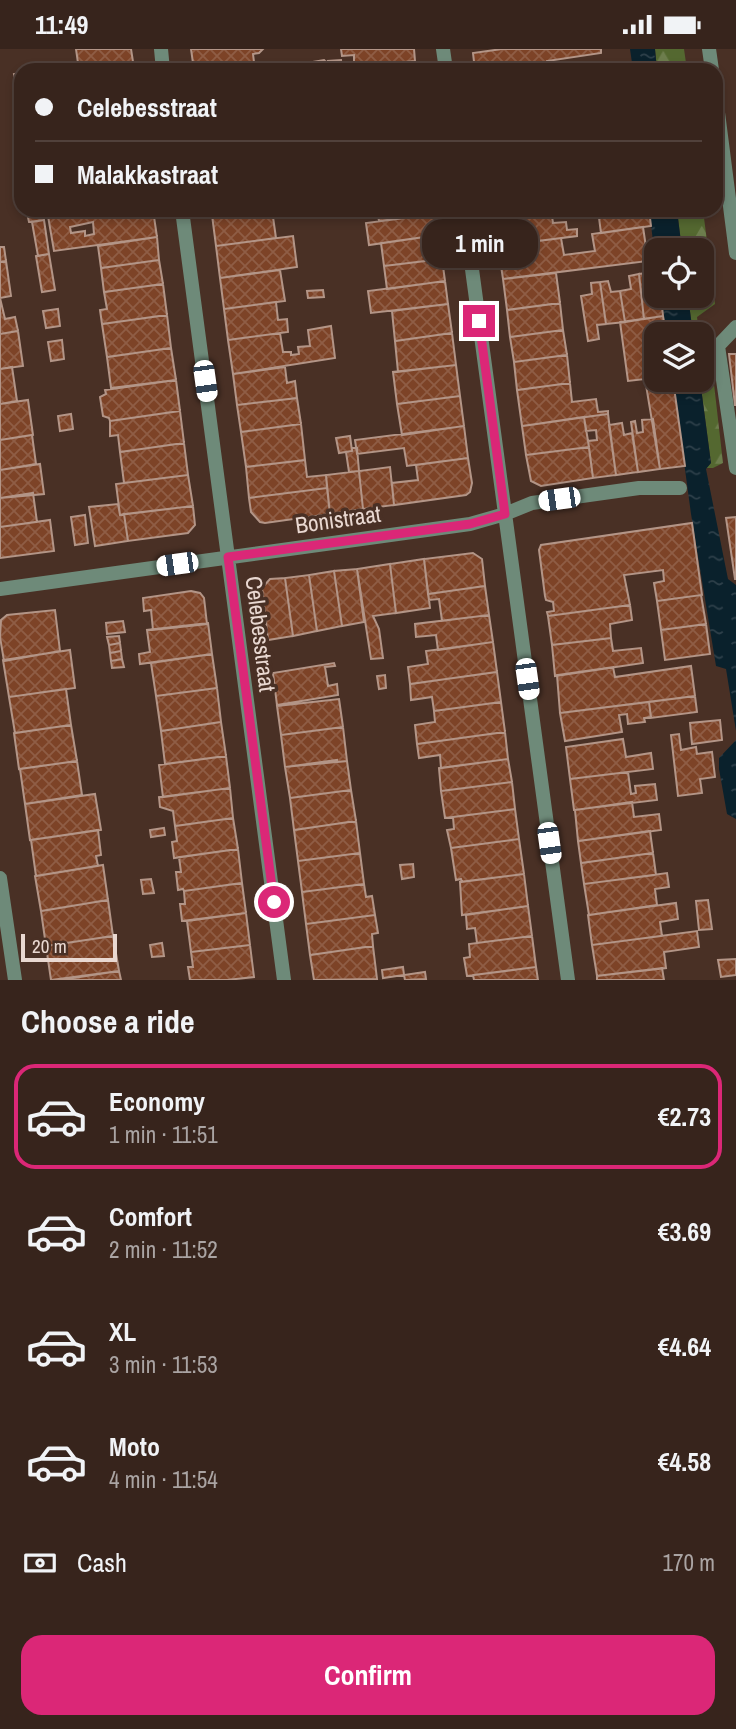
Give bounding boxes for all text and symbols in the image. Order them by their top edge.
text: 11:49 [35,7,88,42]
text: Celebesstraat [77,90,217,125]
text: Malakkastraat [77,157,218,192]
callout: 1 min [421,219,537,268]
text: 1 min [455,228,505,259]
map controls [644,238,714,392]
button: locate [644,238,714,308]
route end [463,305,495,337]
button: layers [644,322,714,392]
car [192,359,219,403]
car [537,486,582,512]
street label: Bonistraat [293,498,383,540]
car [155,551,200,577]
street label: Celebesstraat [239,574,283,694]
car [514,657,541,701]
car [536,821,563,865]
route start [258,886,290,918]
scale bar [21,931,117,963]
text: 20 m [32,933,67,959]
text: Choose a ride [21,1000,195,1043]
text: Economy [109,1084,205,1119]
icon: car [25,1085,88,1148]
text: €2.73 [658,1099,711,1134]
text: 1 min · 11:51 [109,1119,218,1150]
text: Comfort [109,1199,192,1234]
icon: car [25,1200,88,1263]
text: €3.69 [658,1214,711,1249]
text: 2 min · 11:52 [109,1234,218,1265]
text: XL [109,1314,136,1349]
icon: car [25,1315,88,1378]
text: €4.64 [658,1329,711,1364]
text: 3 min · 11:53 [109,1349,218,1380]
text: Moto [109,1429,160,1464]
icon: car [25,1430,88,1493]
text: €4.58 [658,1444,711,1479]
text: 4 min · 11:54 [109,1464,218,1495]
icon: cash [21,1544,59,1582]
text: Cash [77,1545,127,1580]
text: 170 m [663,1547,715,1578]
button: Confirm [21,1635,715,1715]

